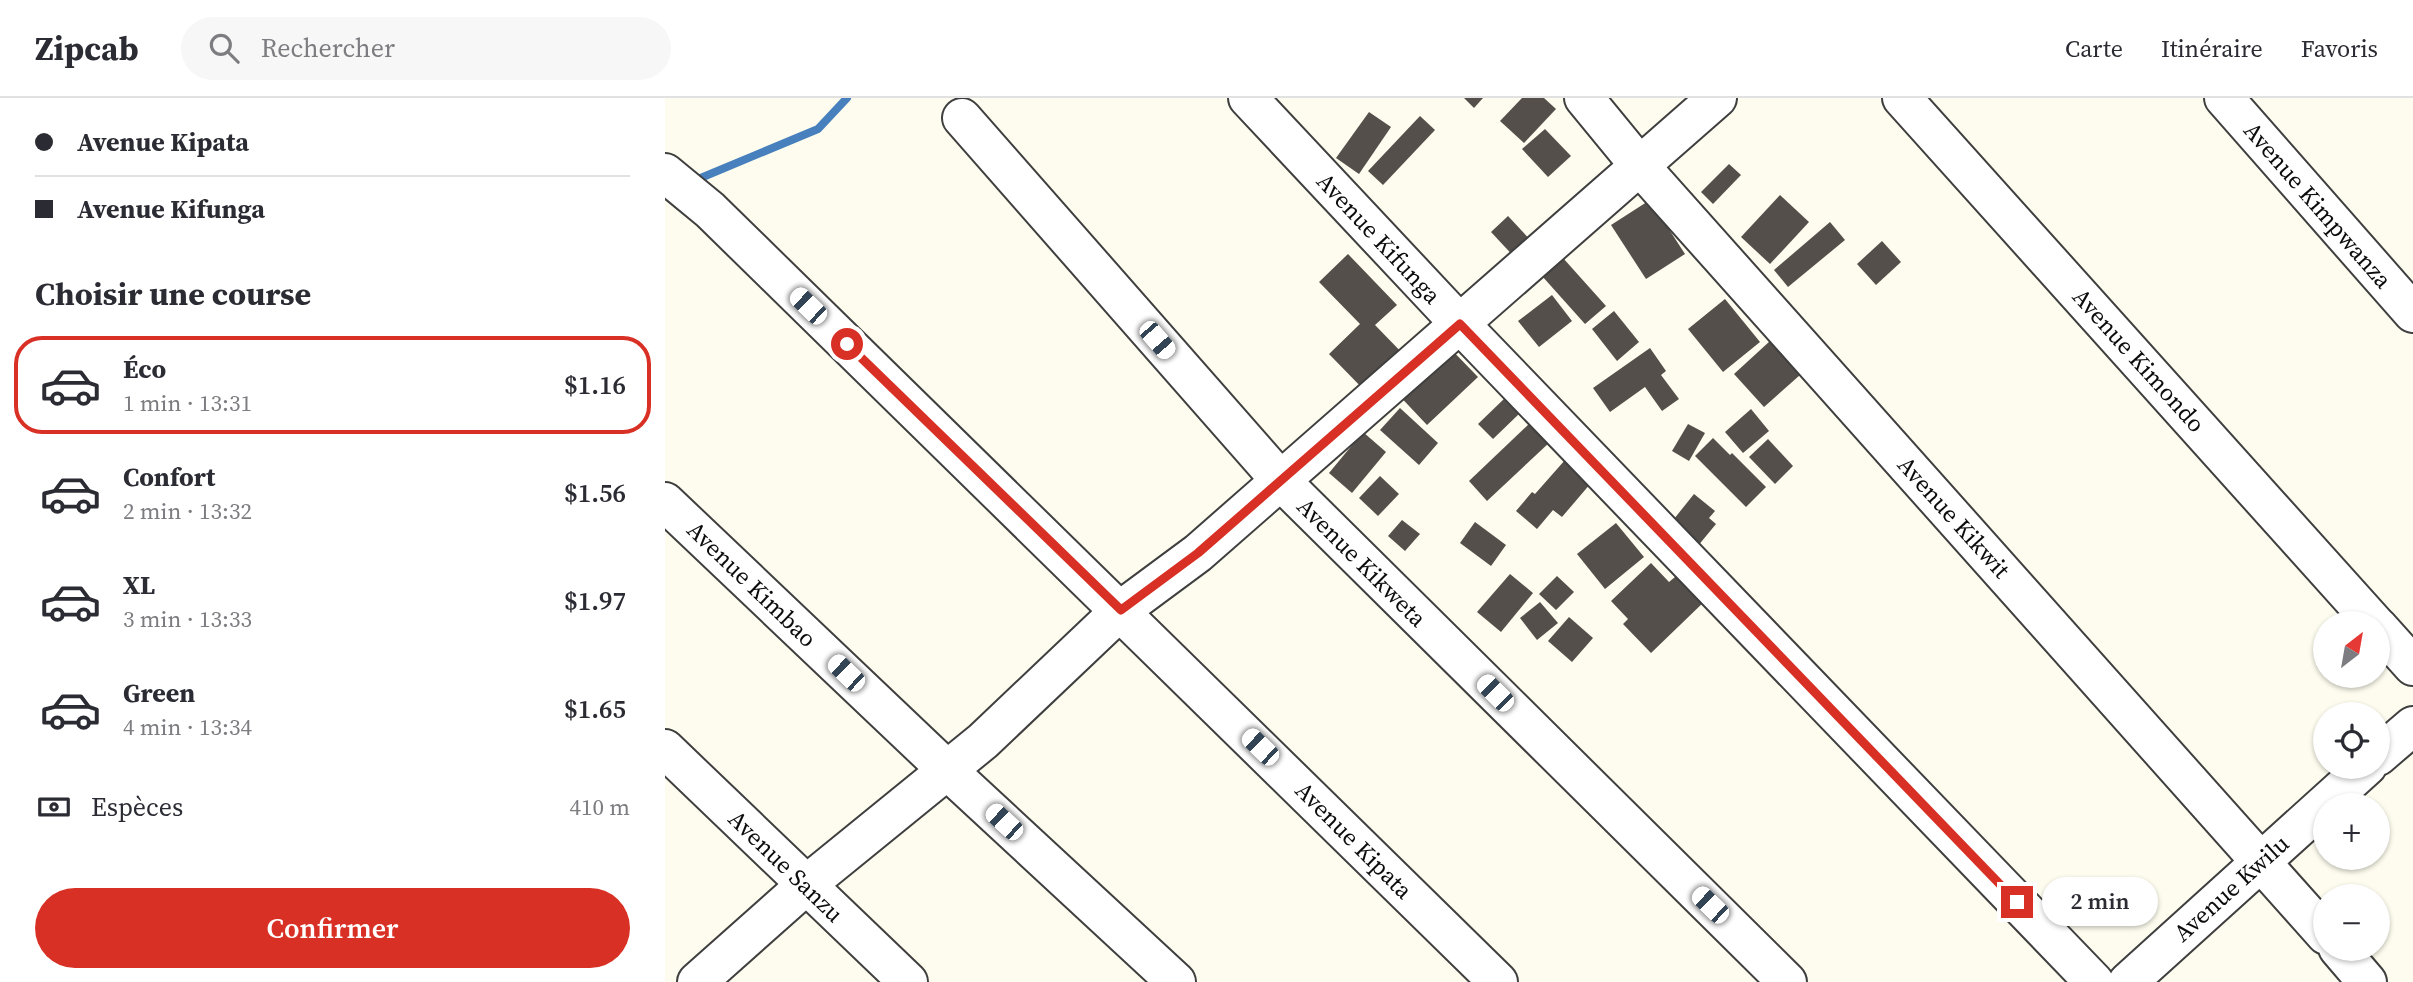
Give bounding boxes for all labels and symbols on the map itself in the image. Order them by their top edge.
street label: Avenue Kimpwanza [2236,115,2400,296]
street label: Avenue Kifunga [1309,165,1449,311]
street label: Avenue Kimondo [2065,281,2213,439]
car [786,284,831,328]
car [1136,317,1179,363]
route start [831,328,863,360]
street label: Avenue Kikwit [1890,449,2018,585]
street label: Avenue Kikweta [1290,490,1435,635]
street label: Avenue Kimbao [680,514,824,654]
north arrow [2313,611,2391,688]
car [824,651,869,695]
car [1473,671,1518,715]
car [1238,725,1283,769]
street label: Avenue Kipata [1288,774,1421,907]
car [982,800,1027,844]
street label: Avenue Sanzu [721,803,851,929]
street label: Avenue Kwilu [2166,827,2296,949]
callout: 2 min [2041,878,2157,926]
car [1688,883,1733,927]
route end [2001,886,2033,918]

